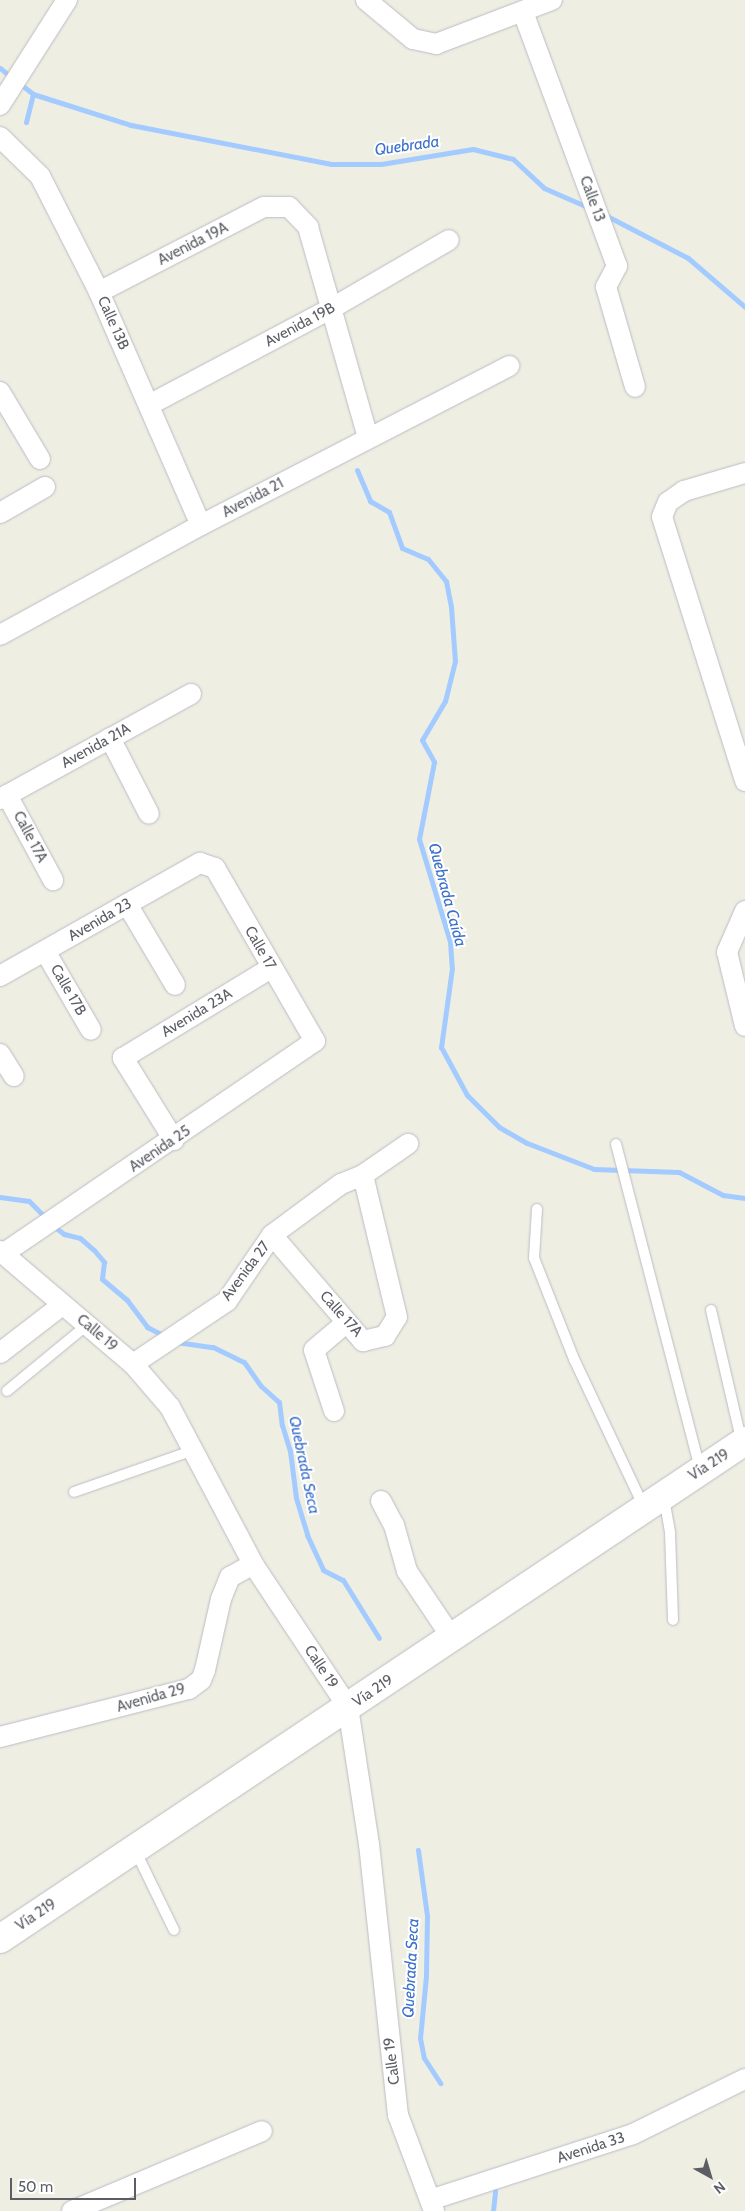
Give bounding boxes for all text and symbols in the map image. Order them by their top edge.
water label: Quebrada [373,132,441,160]
street label: Calle 13 [575,174,609,224]
street label: Avenida 19A [155,219,231,269]
street label: Calle 13B [93,294,133,352]
street label: Avenida 19B [262,299,338,351]
street label: Avenida 21 [219,474,287,522]
street label: Avenida 21A [58,720,134,772]
street label: Calle 17A [9,808,51,866]
water label: Quebrada Caída [424,841,470,949]
street label: Avenida 23 [65,895,135,945]
street label: Calle 17 [240,923,280,973]
street label: Calle 17B [46,961,90,1019]
street label: Avenida 23A [158,985,236,1041]
street label: Avenida 25 [126,1122,194,1176]
street label: Avenida 27 [218,1238,274,1304]
street label: Calle 17A [316,1287,366,1341]
street label: Calle 19 [73,1311,121,1355]
water label: Quebrada Seca [284,1414,324,1516]
street label: Vía 219 [685,1445,733,1485]
street label: Calle 19 [300,1642,342,1692]
street label: Vía 219 [349,1671,397,1711]
street label: Avenida 29 [115,1680,187,1716]
street label: Vía 219 [12,1895,60,1935]
water label: Quebrada Seca [399,1918,423,2018]
street label: Calle 19 [380,2036,404,2086]
street label: Avenida 33 [555,2129,627,2167]
north arrow [685,2151,735,2201]
scale bar [12,2168,139,2200]
text: 50 m [18,2178,53,2196]
text: N [710,2178,729,2198]

